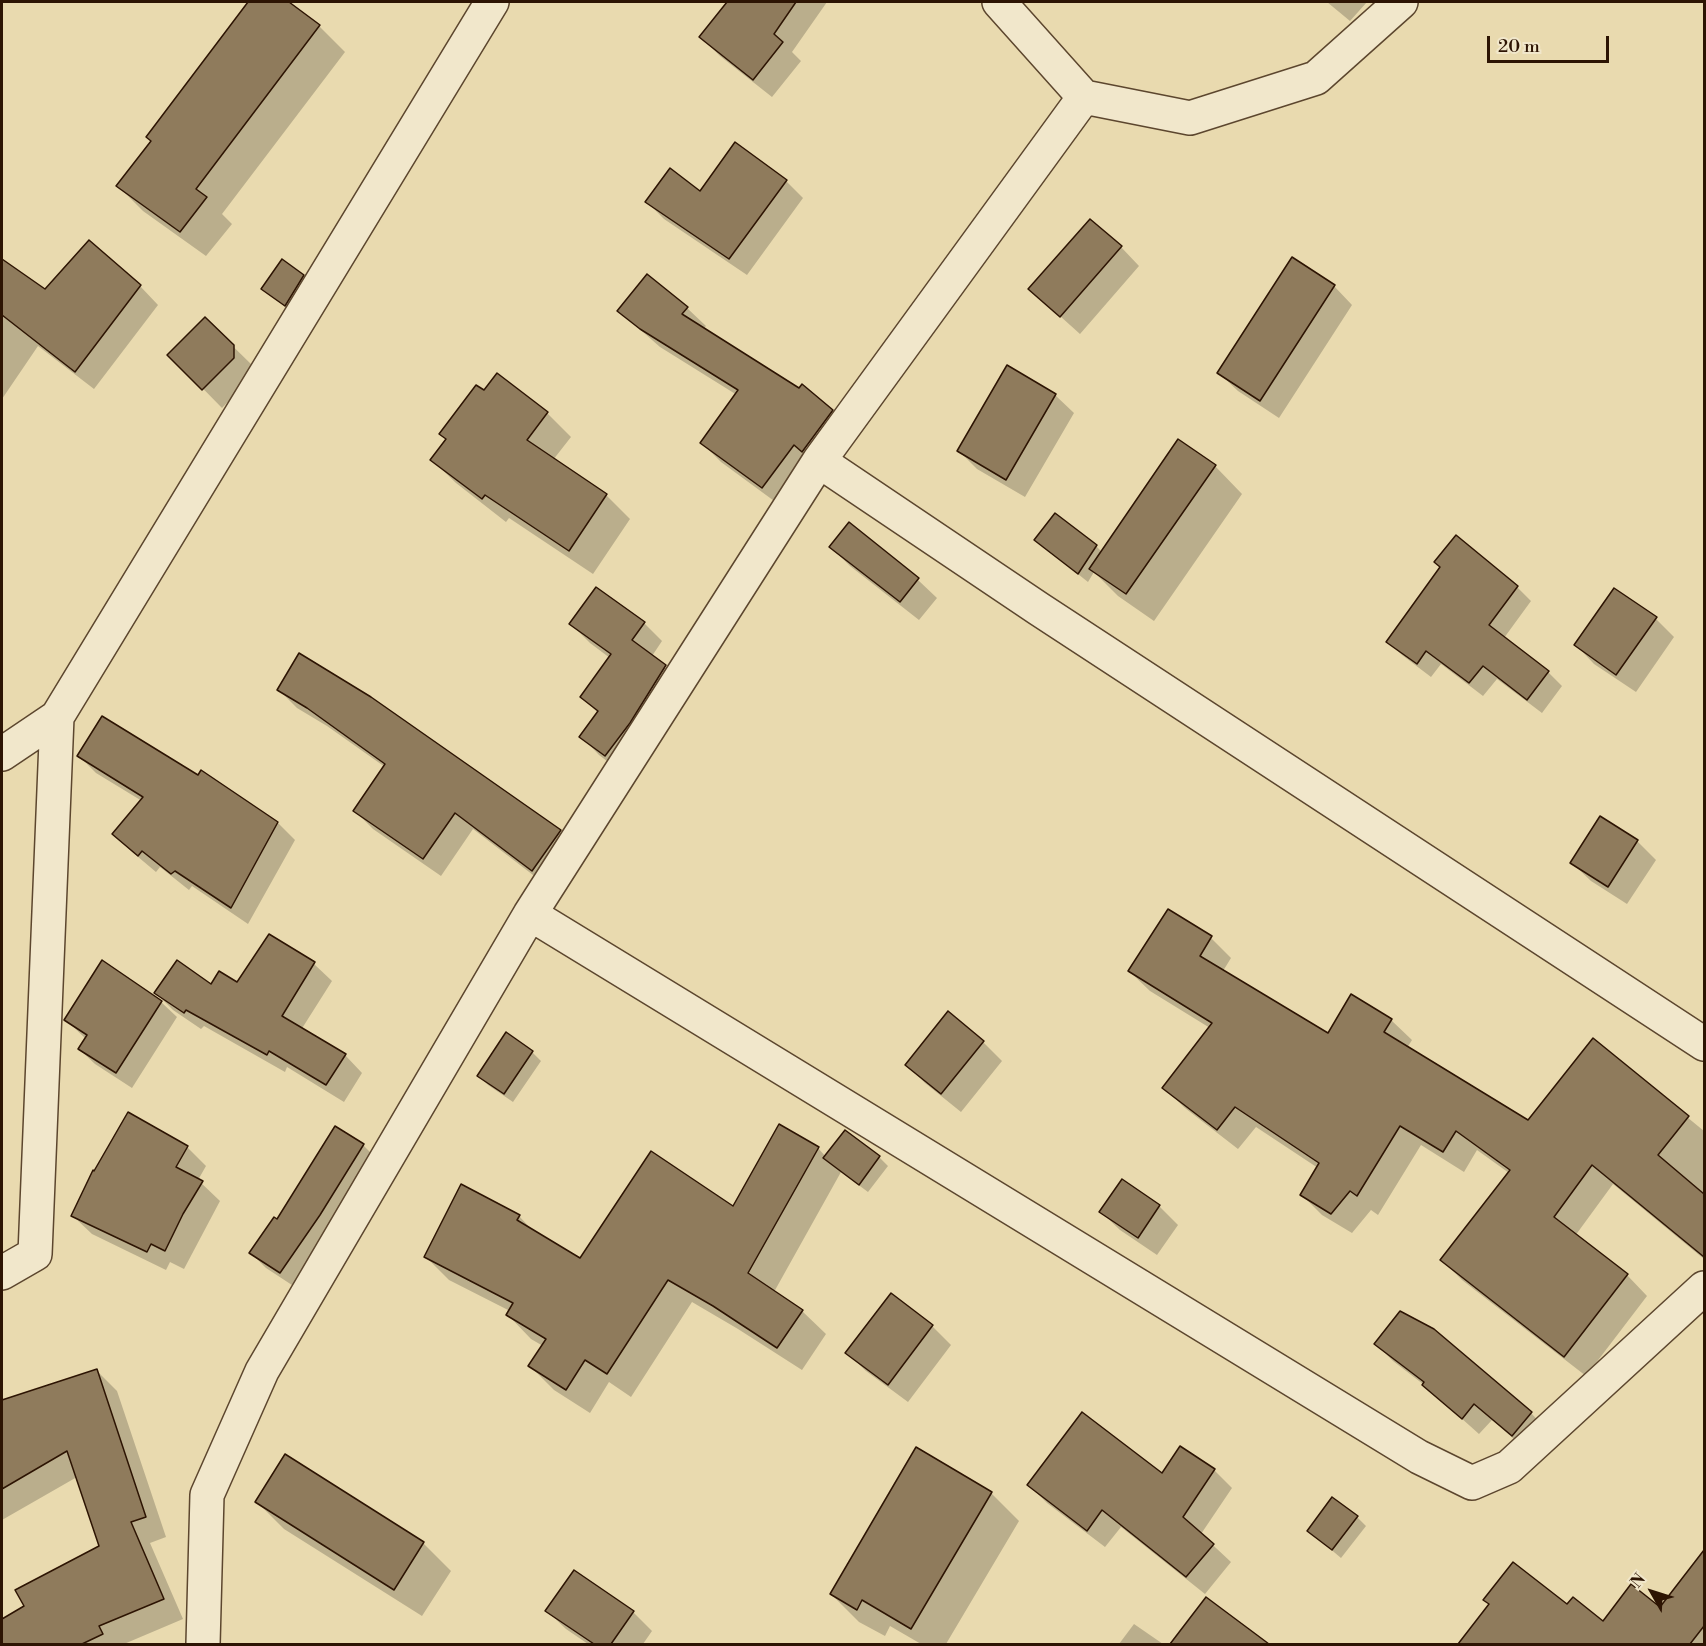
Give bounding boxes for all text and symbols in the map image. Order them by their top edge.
scale bar [1490,24,1612,62]
text: 20 m [1498,35,1540,58]
north arrow [1622,1562,1682,1622]
text: N [1626,1569,1650,1592]

